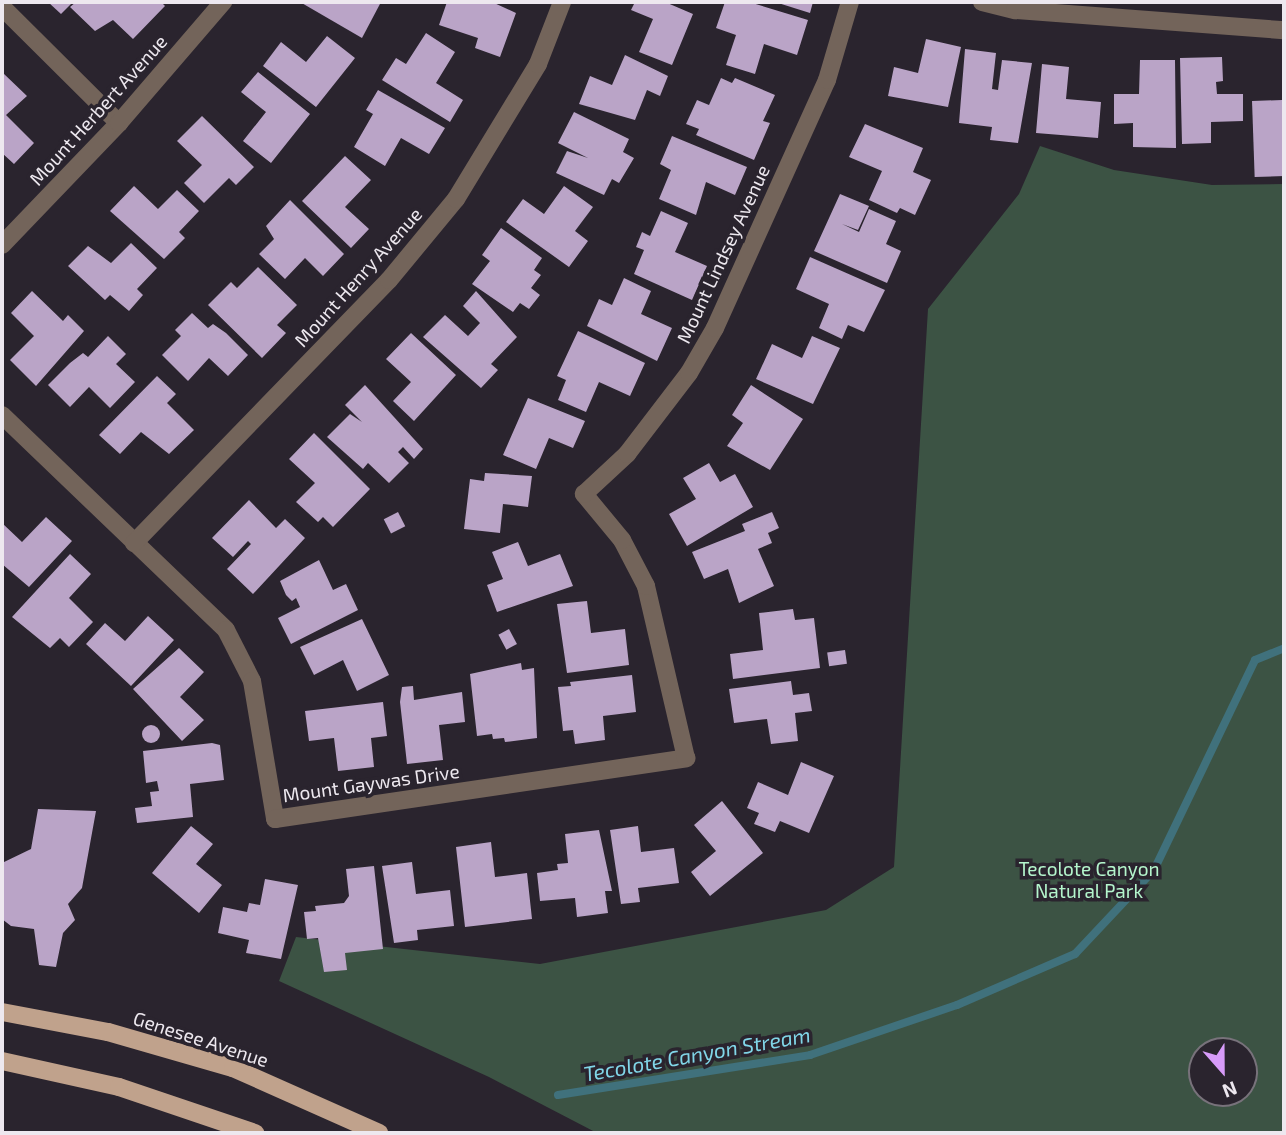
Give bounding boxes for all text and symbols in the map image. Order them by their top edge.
street label: Mount Herbert Avenue [24,30,172,190]
street label: Mount Lindsey Avenue [671,161,775,347]
street label: Mount Henry Avenue [289,202,427,352]
street label: Mount Gaywas Drive [281,759,461,807]
park label: Tecolote Canyon Natural Park [1018,858,1160,902]
street label: Genesee Avenue [130,1006,272,1072]
water label: Tecolote Canyon Stream [582,1022,812,1086]
north arrow [1188,1037,1258,1107]
text: N [1219,1077,1241,1103]

